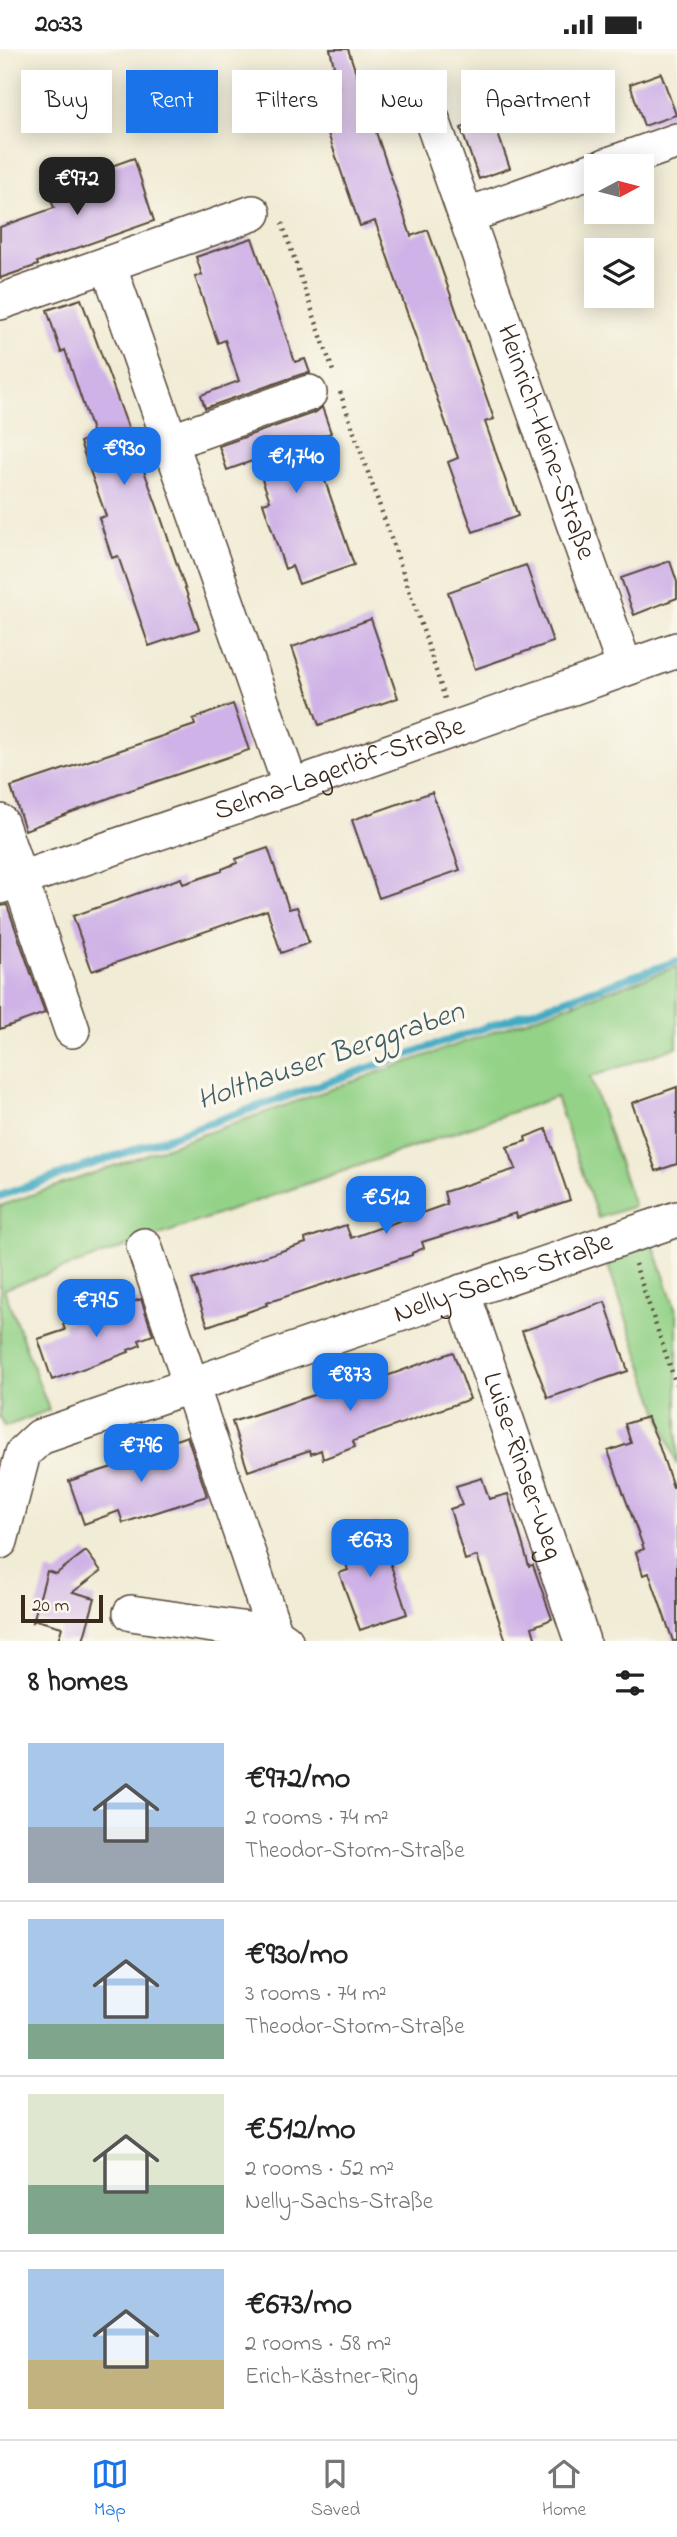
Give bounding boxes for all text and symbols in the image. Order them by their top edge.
text: 20:33 [35,6,83,44]
chip: Buy [21,70,112,133]
chip: Rent [126,70,218,133]
chip: Filters [232,70,342,133]
chip: New [356,70,447,133]
chip: Apartment [461,70,615,133]
north arrow [584,154,654,224]
map controls [584,154,654,308]
pin: €972 [36,157,118,217]
text: €972 [55,163,99,196]
button: layers [584,238,654,308]
street label: Heinrich-Heine-Straße [485,319,606,566]
pin: €930 [83,427,165,487]
text: €930 [103,433,145,466]
pin: €1,740 [239,435,353,495]
text: €1,740 [268,441,324,474]
street label: Selma-Lagerlöf-Straße [209,706,471,832]
water label: Holthauser Berggraben [192,990,472,1123]
pin: €512 [345,1177,427,1236]
text: €512 [362,1182,410,1215]
street label: Nelly-Sachs-Straße [388,1222,619,1335]
pin: €795 [55,1279,137,1339]
text: €795 [73,1285,119,1318]
pin: €873 [309,1353,391,1413]
text: €873 [328,1359,372,1392]
street label: Luise-Rinser-Weg [471,1367,573,1565]
pin: €796 [100,1425,182,1484]
text: €796 [120,1430,162,1463]
pin: €673 [329,1519,411,1579]
text: €673 [347,1525,393,1558]
scale bar [21,1592,103,1624]
text: 20 m [32,1593,69,1620]
text: 8 homes [28,1661,129,1705]
icon: filters [611,1664,649,1702]
text: €972/mo [245,1758,350,1802]
icon: home [84,1771,168,1855]
text: 2 rooms · 74 m² [245,1802,389,1835]
text: Theodor-Storm-Straße [245,1835,464,1868]
text: €930/mo [245,1934,348,1978]
icon: home [84,1947,168,2031]
text: 3 rooms · 74 m² [245,1978,387,2011]
text: Theodor-Storm-Straße [245,2011,464,2044]
text: €512/mo [245,2109,356,2153]
icon: home [84,2122,168,2206]
text: 2 rooms · 52 m² [245,2153,394,2186]
text: Nelly-Sachs-Straße [245,2186,433,2219]
text: €673/mo [245,2284,352,2328]
icon: home [84,2297,168,2381]
text: 2 rooms · 58 m² [245,2328,391,2361]
text: Erich-Kästner-Ring [245,2361,418,2394]
tab: Map [91,2455,129,2524]
tab: Saved [311,2455,360,2524]
tab: Home [542,2455,586,2524]

